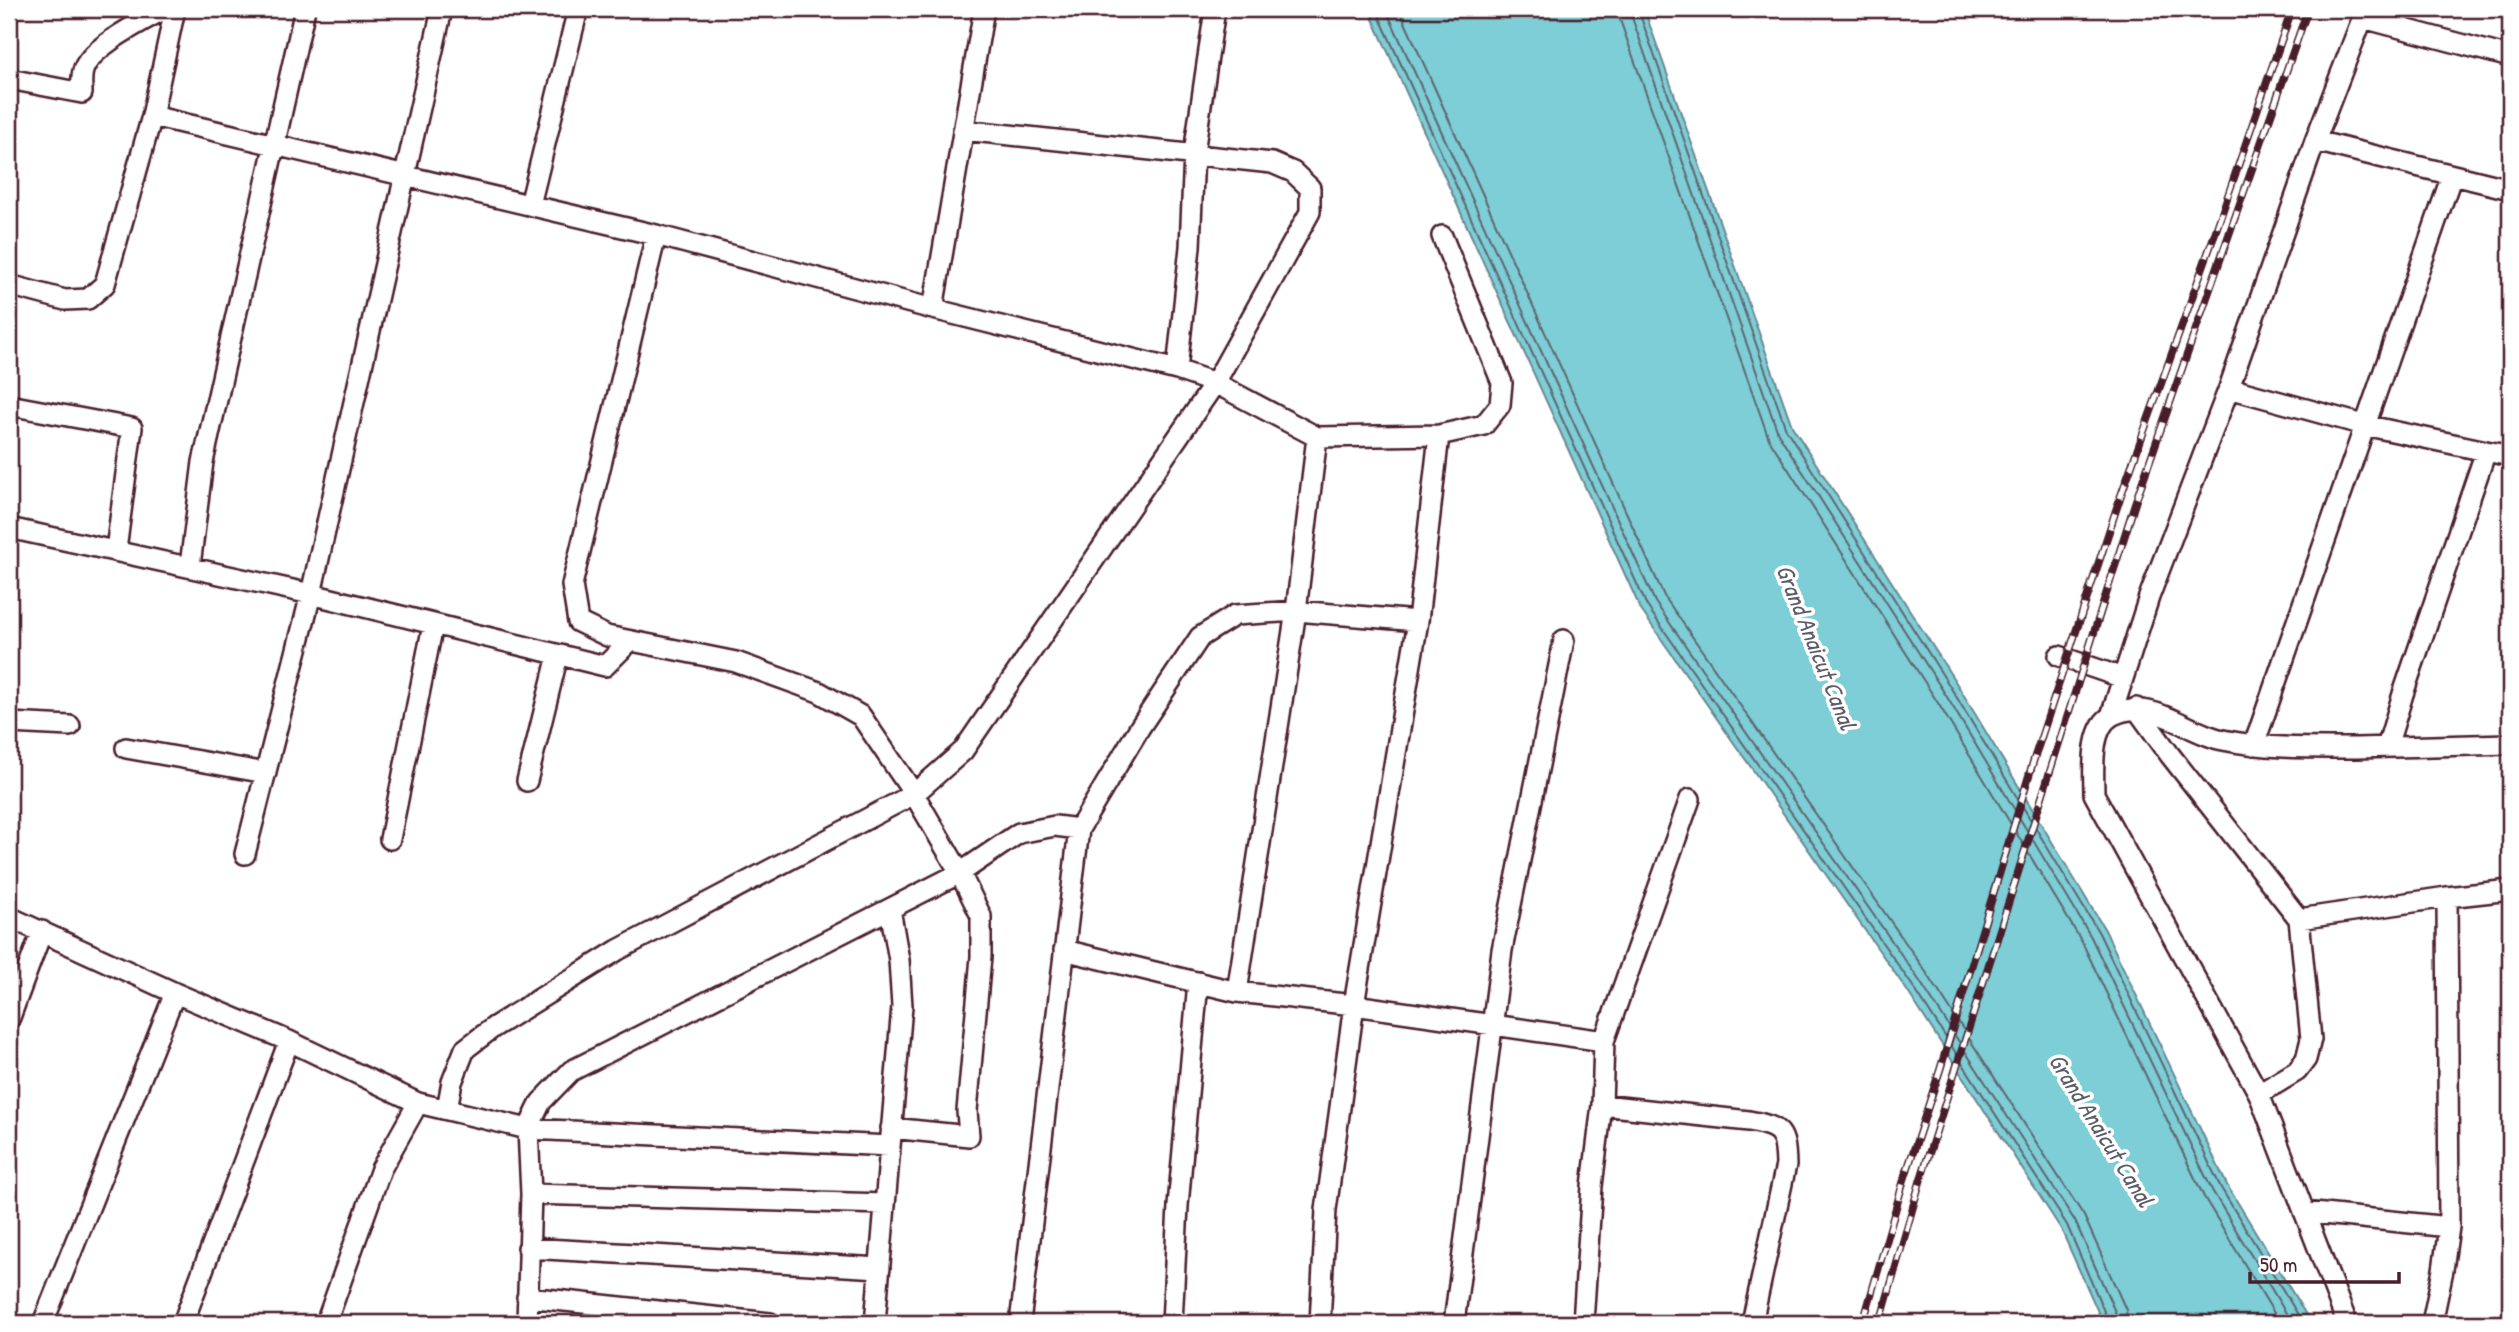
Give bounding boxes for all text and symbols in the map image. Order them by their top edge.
water label: Grand Anaicut Canal [1769,559,1865,735]
water label: Grand Anaicut Canal [2042,1047,2163,1214]
scale bar [2250,1241,2398,1285]
text: 50 m [2260,1250,2297,1279]

